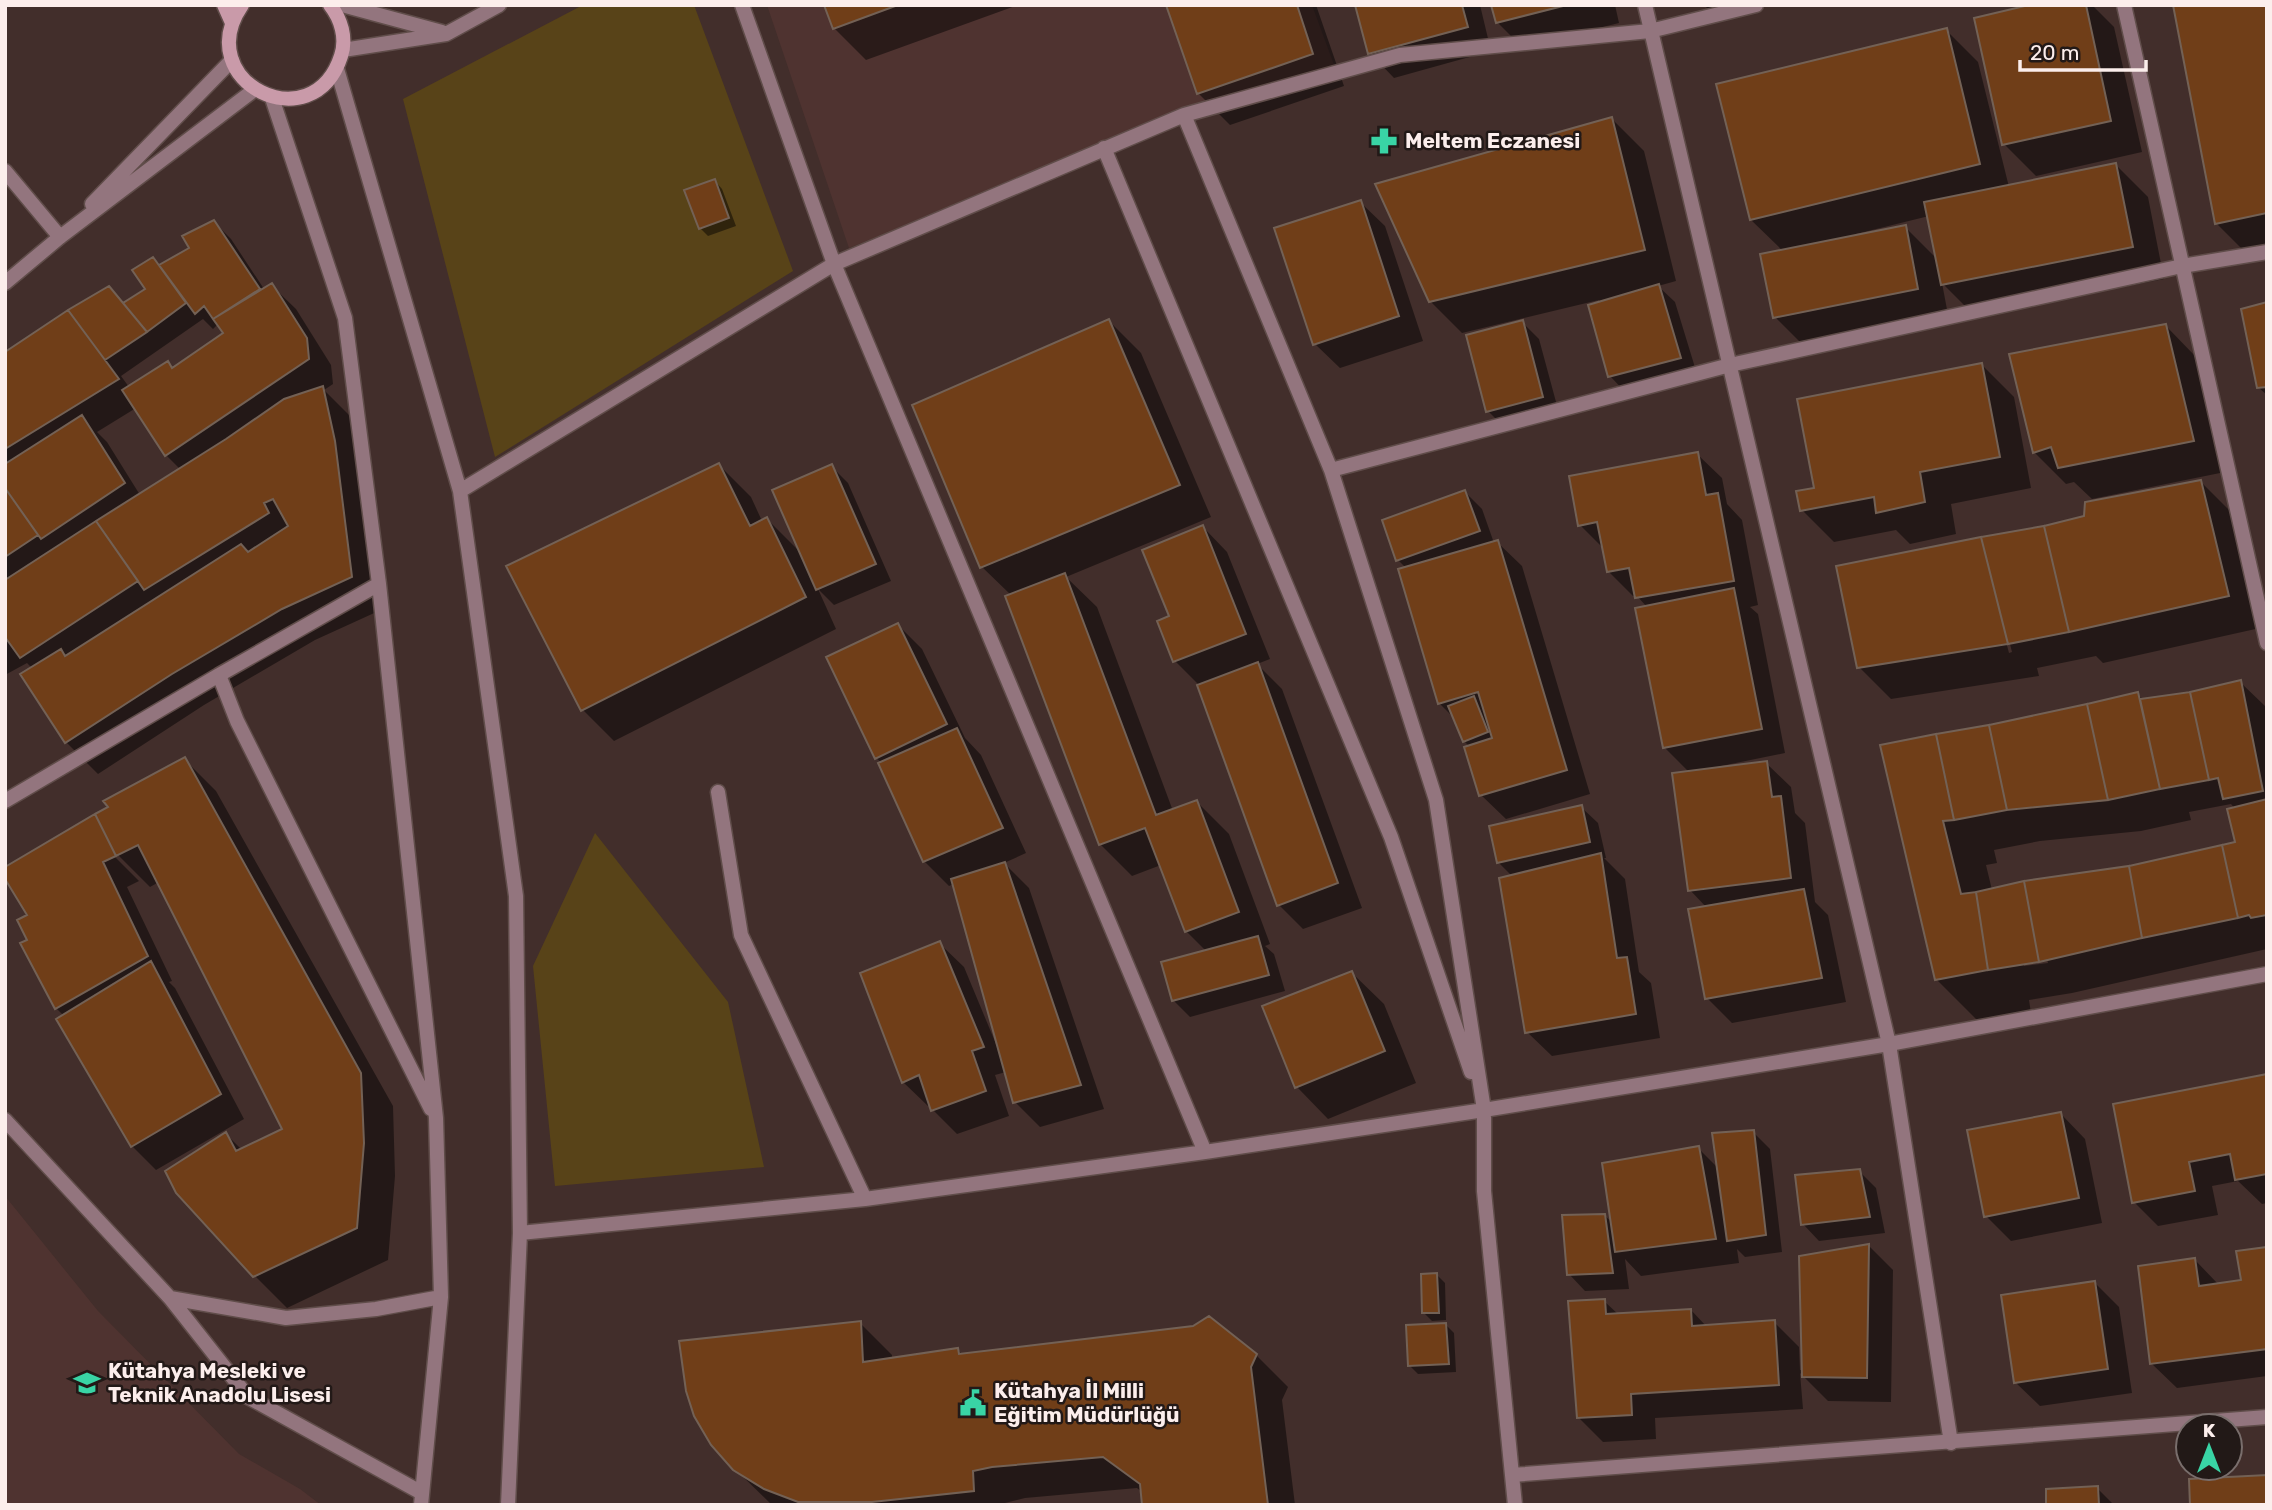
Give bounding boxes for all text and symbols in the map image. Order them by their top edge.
scale bar [2020,28,2146,72]
text: 20 m [2030,40,2079,65]
pharmacy icon: Meltem Eczanesi [1369,126,1399,156]
place label: Meltem Eczanesi [1405,128,1580,153]
place label: Kütahya Mesleki ve Teknik Anadolu Lisesi [108,1358,331,1407]
school or university icon: Kütahya Mesleki ve Teknik Anadolu Lisesi [72,1368,102,1398]
place label: Kütahya İl Milli Eğitim Müdürlüğü [994,1378,1180,1427]
public building icon: Kütahya İl Milli Eğitim Müdürlüğü [958,1388,988,1418]
north arrow [2174,1412,2244,1482]
text: K [2203,1419,2216,1442]

